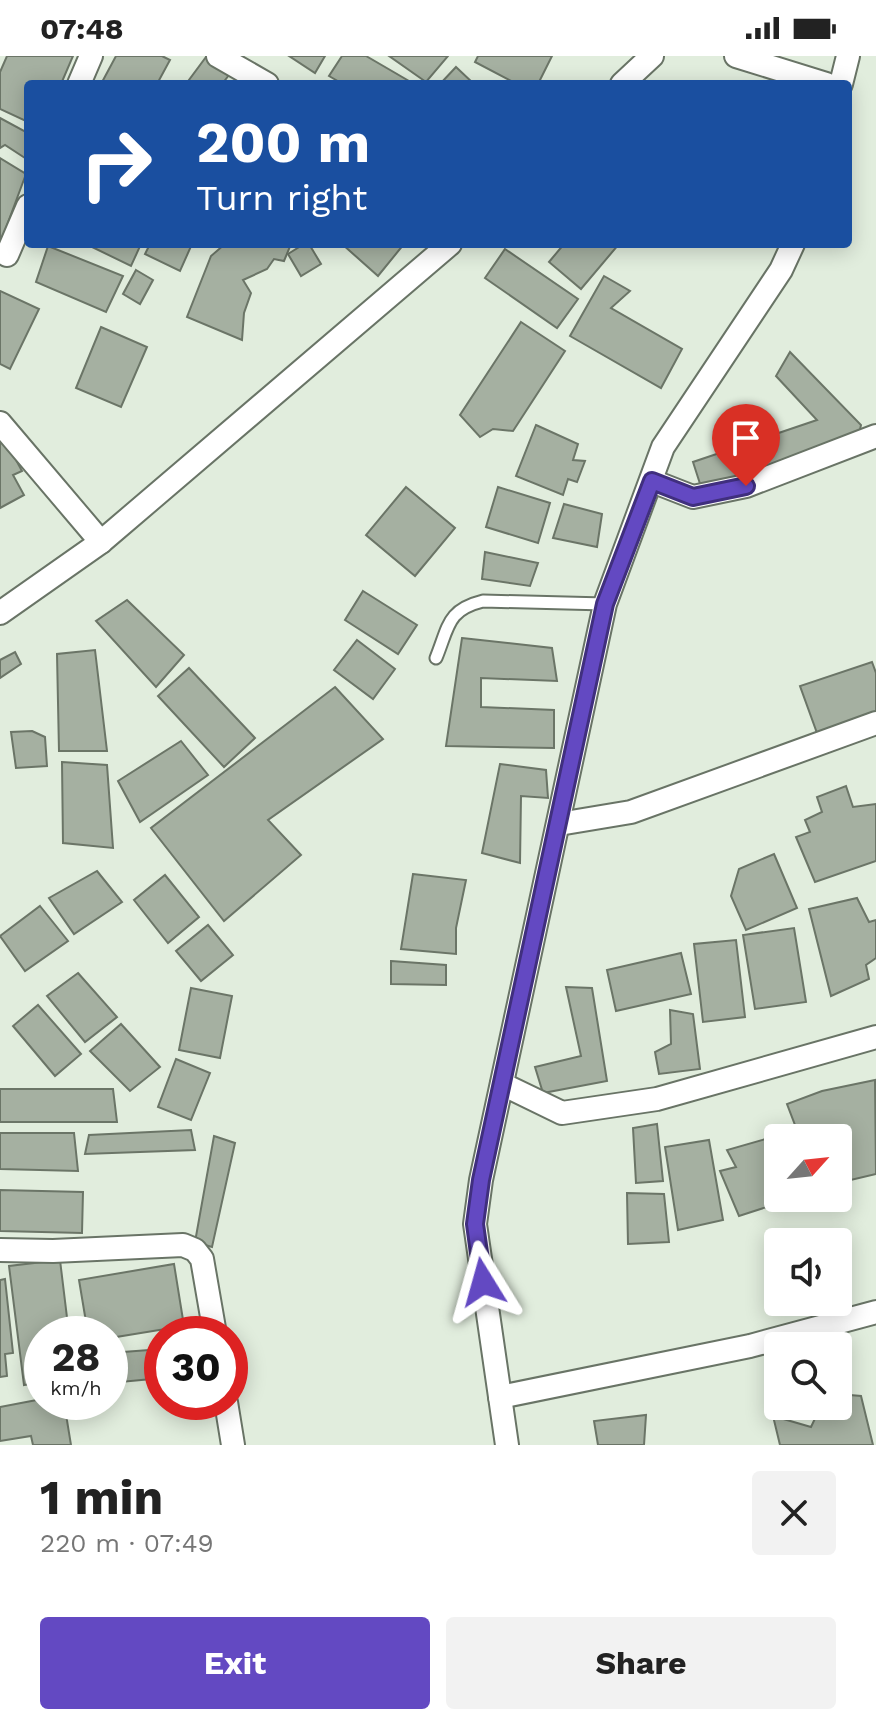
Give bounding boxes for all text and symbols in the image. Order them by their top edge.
text: 07:48 [40,11,124,46]
text: 200 m [196,110,370,176]
icon: right [64,112,168,216]
text: Turn right [196,177,367,219]
pin [712,404,780,486]
icon: arrive [724,416,768,460]
north arrow [764,1124,852,1212]
map controls [764,1124,852,1420]
button: sound [764,1228,852,1316]
position arrow [441,1240,525,1324]
speed limit sign: 30 [144,1316,248,1420]
button: search [764,1332,852,1420]
text: 28 [52,1334,100,1381]
text: km/h [50,1376,102,1400]
text: 1 min [40,1469,163,1526]
button: close [752,1471,836,1555]
text: 220 m · 07:49 [40,1528,214,1558]
button: Exit [40,1617,430,1709]
button: Share [446,1617,836,1709]

